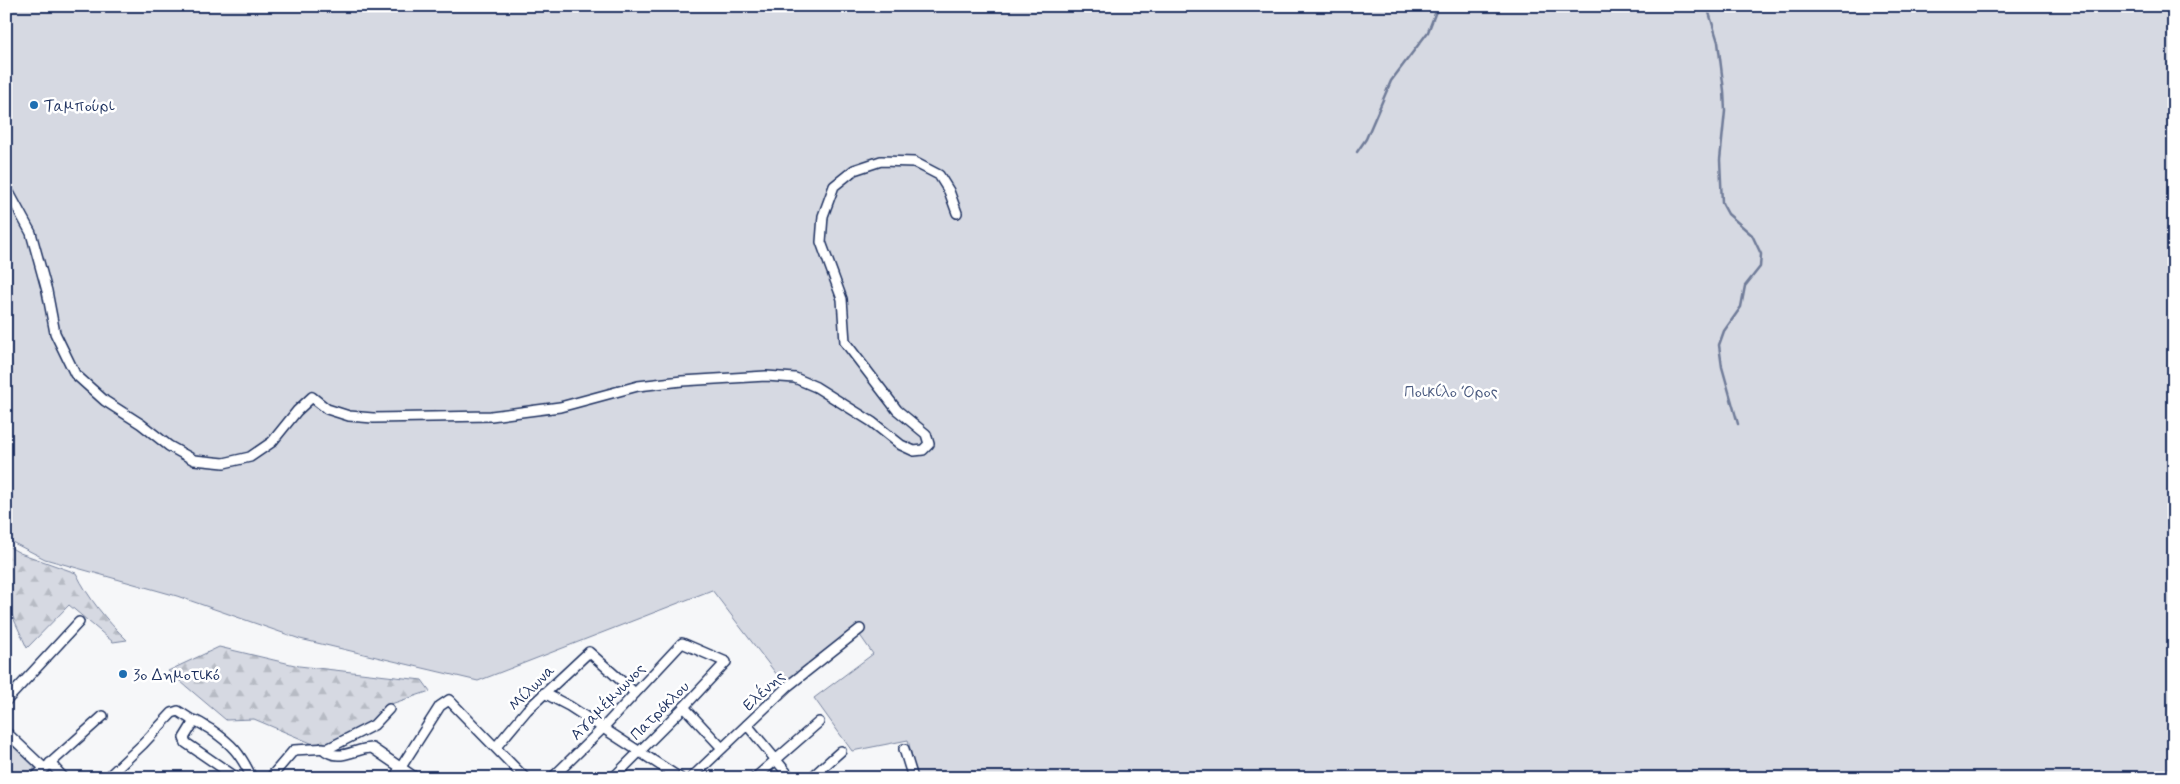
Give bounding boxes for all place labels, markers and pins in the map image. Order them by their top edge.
place label: Ταμπούρι [44,96,115,117]
marker: Ταμπούρι [28,99,40,111]
place label: 3ο Δημοτικό [133,665,220,686]
marker: 3ο Δημοτικό [117,668,129,680]

